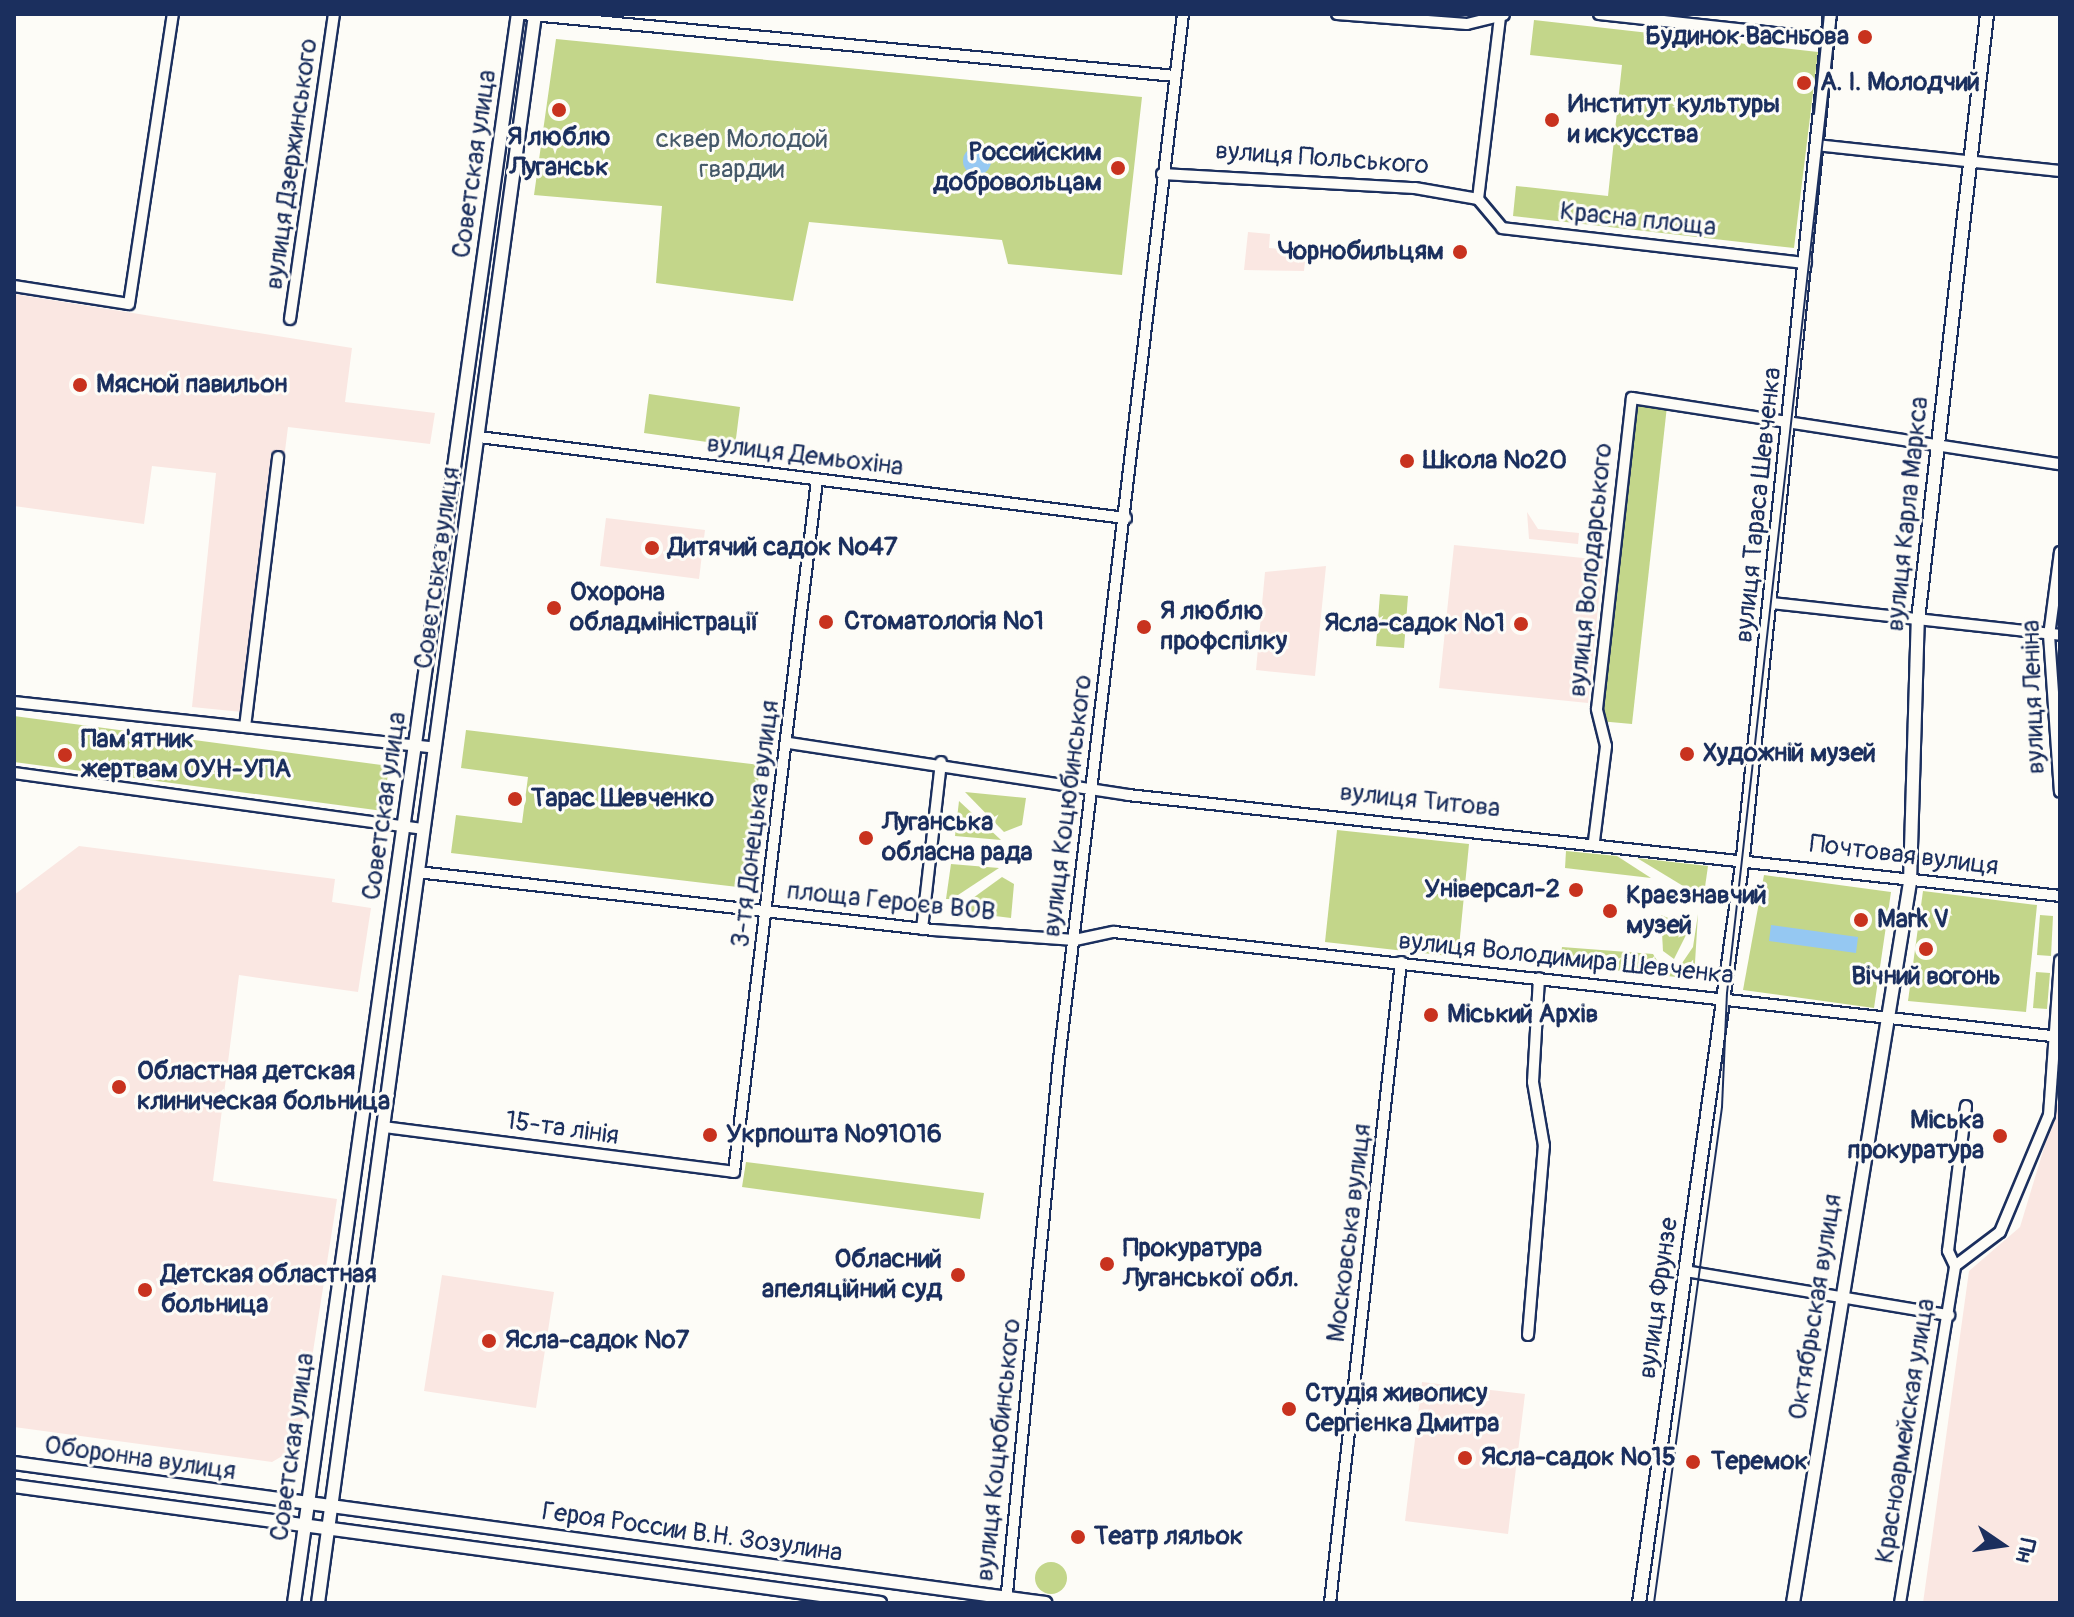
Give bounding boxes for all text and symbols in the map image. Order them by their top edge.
place label: Будинок Васньова [1645,21,1849,53]
marker: Будинок Васньова [1856,28,1874,46]
street label: вулиця Дзержинського [259,37,325,291]
place label: А. І. Молодчий [1820,67,1980,99]
street label: Советская улица [446,68,504,260]
marker: А. І. Молодчий [1795,74,1813,92]
place label: Институт культуры и искусства [1568,89,1780,150]
marker: Я люблю Луганськ [550,101,568,119]
marker: Институт культуры и искусства [1543,111,1561,129]
place label: Я люблю Луганськ [507,122,611,184]
park label: сквер Молодой гвардии [656,124,828,186]
street label: вулиця Польського [1214,136,1430,182]
place label: Pоссийским добровольцам [933,137,1102,198]
marker: Pоссийским добровольцам [1109,159,1127,177]
street label: Красна площа [1558,196,1718,244]
place label: Чорнобильцям [1277,236,1444,268]
marker: Чорнобильцям [1451,243,1469,261]
street label: вулиця Тараса Шевченка [1729,366,1789,644]
place label: Мясной павильон [96,369,287,401]
marker: Мясной павильон [71,376,89,394]
street label: вулиця Карла Маркса [1880,395,1936,633]
street label: вулиця Демьохіна [705,428,905,484]
street label: вулиця Володарського [1562,442,1620,698]
place label: Школа №20 [1423,445,1567,477]
marker: Школа №20 [1398,452,1416,470]
street label: Совєтська вулиця [408,465,468,671]
place label: Дитячий садок №47 [668,532,898,564]
marker: Дитячий садок №47 [643,539,661,557]
place label: Охорона обладміністрації [570,577,759,638]
place label: Я люблю профспілку [1160,596,1287,658]
marker: Охорона обладміністрації [545,599,563,617]
place label: Стоматологія №1 [844,606,1044,638]
place label: Ясла-садок №1 [1324,608,1505,640]
marker: Стоматологія №1 [815,611,837,633]
marker: Ясла-садок №1 [1512,615,1530,633]
marker: Я люблю профспілку [1135,618,1153,636]
street label: вулиця Леніна [2016,619,2052,775]
street label: вулиця Коцюбинського [1036,673,1100,939]
street label: 3-тя Донецька вулиця [725,699,787,949]
street label: Советская улица [356,710,414,902]
place label: Пам'ятник жертвам ОУН-УПА [81,724,291,786]
place label: Художній музей [1703,738,1876,770]
marker: Художній музей [1678,745,1696,763]
marker: Пам'ятник жертвам ОУН-УПА [56,746,74,764]
street label: вулиця Титова [1338,777,1502,825]
place label: Тарас Шевченко [531,783,714,815]
marker: Тарас Шевченко [506,790,524,808]
place label: Луганська обласна рада [882,807,1033,868]
marker: Луганська обласна рада [857,829,875,847]
street label: Почтовая вулиця [1808,829,2000,883]
place label: Універсал-2 [1424,874,1560,906]
street label: площа Героєв ВОВ [785,876,997,928]
place label: Краєзнавчий музей [1626,880,1767,942]
marker: Універсал-2 [1567,881,1585,899]
marker: Краєзнавчий музей [1601,902,1619,920]
place label: Mark V [1877,904,1949,936]
marker: Mark V [1852,911,1870,929]
street label: вулиця Володимира Шевченка [1397,926,1735,992]
marker: Вічний вогонь [1917,940,1935,958]
place label: Вічний вогонь [1851,961,2001,993]
place label: Міський Архів [1447,999,1598,1031]
marker: Міський Архів [1422,1006,1440,1024]
place label: Областная детская клиническая больница [137,1056,390,1118]
marker: Областная детская клиническая больница [108,1076,130,1098]
place label: Міська прокуратура [1847,1105,1984,1166]
street label: 15-та лінія [503,1106,621,1152]
place label: Укрпошта №91016 [726,1119,942,1151]
street label: Московська вулиця [1321,1122,1379,1344]
marker: Укрпошта №91016 [701,1126,719,1144]
marker: Міська прокуратура [1991,1127,2009,1145]
street label: Октябрьская вулиця [1783,1192,1849,1422]
street label: вулиця Фрунзе [1632,1215,1686,1381]
place label: Прокуратура Луганської обл. [1123,1233,1299,1294]
place label: Обласний апеляційний суд [762,1244,942,1306]
marker: Прокуратура Луганської обл. [1098,1255,1116,1273]
place label: Детская областная больница [161,1259,377,1320]
marker: Обласний апеляційний суд [949,1266,967,1284]
marker: Детская областная больница [136,1281,154,1299]
street label: Красноармейская улица [1870,1296,1942,1566]
street label: вулиця Коцюбинського [970,1317,1028,1583]
place label: Ясла-садок №7 [505,1325,689,1357]
marker: Ясла-садок №7 [480,1332,498,1350]
street label: Советская улица [264,1351,322,1543]
place label: Студія живопису Сергієнка Дмитра [1305,1378,1499,1440]
marker: Студія живопису Сергієнка Дмитра [1280,1400,1298,1418]
street label: Оборонна вулиця [42,1430,238,1488]
place label: Ясла-садок №15 [1481,1442,1676,1474]
place label: Теремок [1711,1446,1808,1478]
marker: Ясла-садок №15 [1456,1449,1474,1467]
marker: Теремок [1682,1451,1704,1473]
street label: Героя России В.Н. Зозулина [540,1496,844,1570]
north arrow [1962,1505,2042,1585]
place label: Театр ляльок [1094,1521,1243,1553]
marker: Театр ляльок [1069,1528,1087,1546]
text: Пн [2009,1535,2042,1565]

